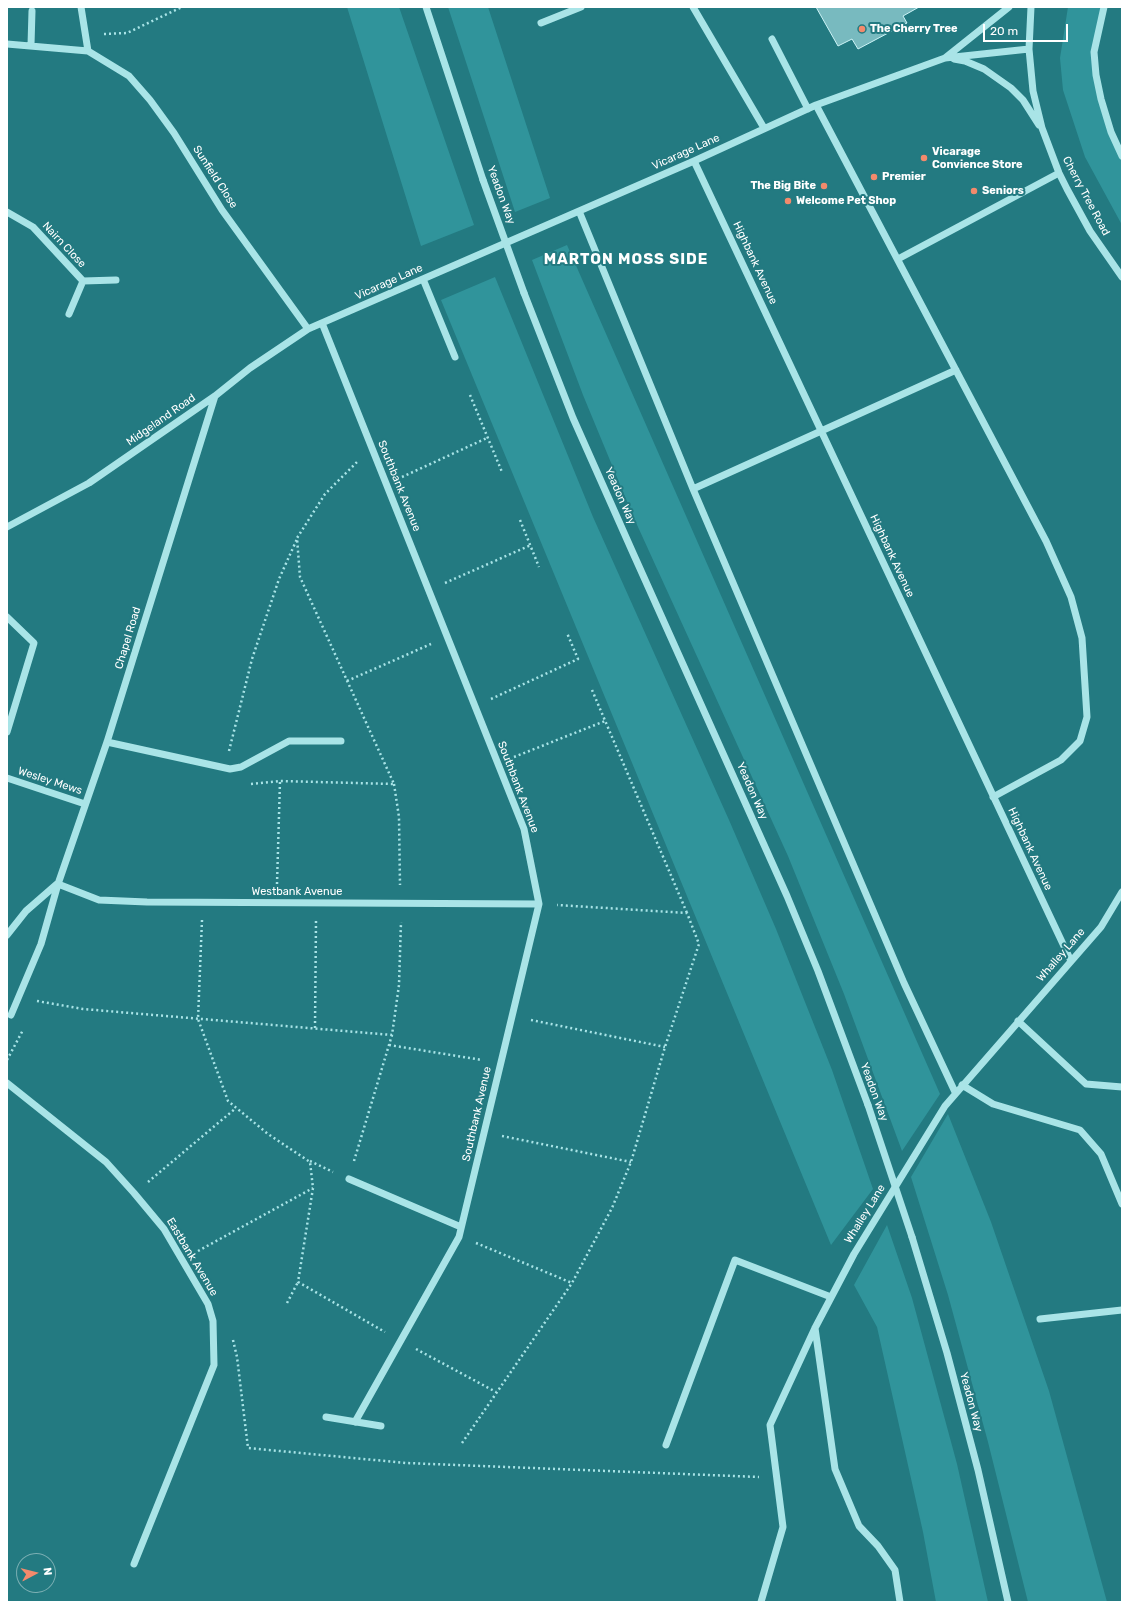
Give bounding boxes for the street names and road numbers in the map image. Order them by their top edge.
street label: Vicarage Lane [650,131,722,173]
street label: Sunfield Close [190,143,240,211]
street label: Cherry Tree Road [1060,154,1112,238]
street label: Yeadon Way [484,164,518,226]
street label: Nairn Close [39,219,89,271]
street label: Highbank Avenue [730,219,780,307]
street label: Vicarage Lane [353,261,425,303]
street label: Midgeland Road [124,391,198,449]
street label: Southbank Avenue [375,439,423,533]
street label: Yeadon Way [602,465,638,527]
street label: Highbank Avenue [867,512,917,600]
street label: Chapel Road [112,605,144,671]
street label: Southbank Avenue [494,739,542,835]
street label: Yeadon Way [734,760,770,822]
street label: Wesley Mews [16,764,84,798]
street label: Highbank Avenue [1005,805,1055,893]
street label: Westbank Avenue [252,885,342,899]
street label: Whalley Lane [1034,925,1088,985]
street label: Yeadon Way [857,1061,891,1123]
street label: Southbank Avenue [460,1065,494,1163]
street label: Whalley Lane [842,1182,888,1246]
street label: Eastbank Avenue [163,1216,221,1298]
street label: Yeadon Way [957,1371,985,1433]

